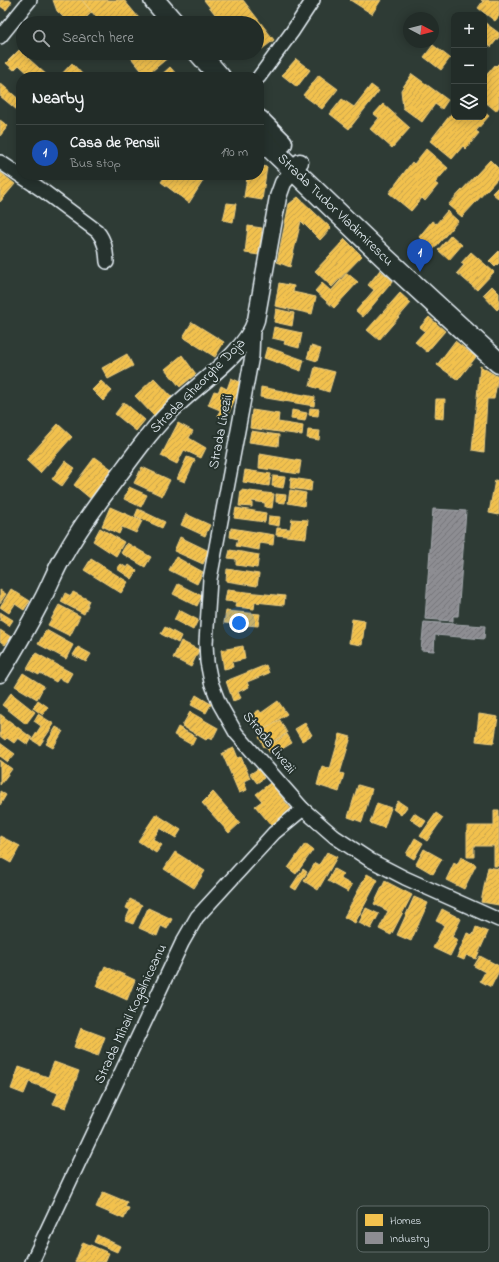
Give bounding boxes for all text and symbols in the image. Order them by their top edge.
north arrow [403,12,439,48]
map controls [451,12,487,120]
button: + [451,12,487,48]
search box [16,16,264,60]
icon: search [30,27,52,49]
text: Search here [62,27,134,49]
button: − [451,48,487,84]
button: layers [451,84,487,120]
text: Nearby [32,86,84,111]
text: Casa de Pensii [70,132,160,154]
text: 1 [43,143,47,162]
text: 190 m [221,143,248,162]
street label: Strada Tudor Vladimirescu [272,149,398,271]
text: Bus stop [70,154,121,173]
pin: 1 [407,239,433,272]
street label: Strada Gheorghe Doja [145,333,251,439]
street label: Strada Livezii [204,393,238,471]
your location [229,613,249,633]
street label: Strada Livezii [237,707,301,779]
street label: Strada Mihail Kogălniceanu [89,941,174,1088]
legend [357,1206,489,1252]
text: Homes [390,1213,422,1229]
text: Industry [390,1231,429,1248]

